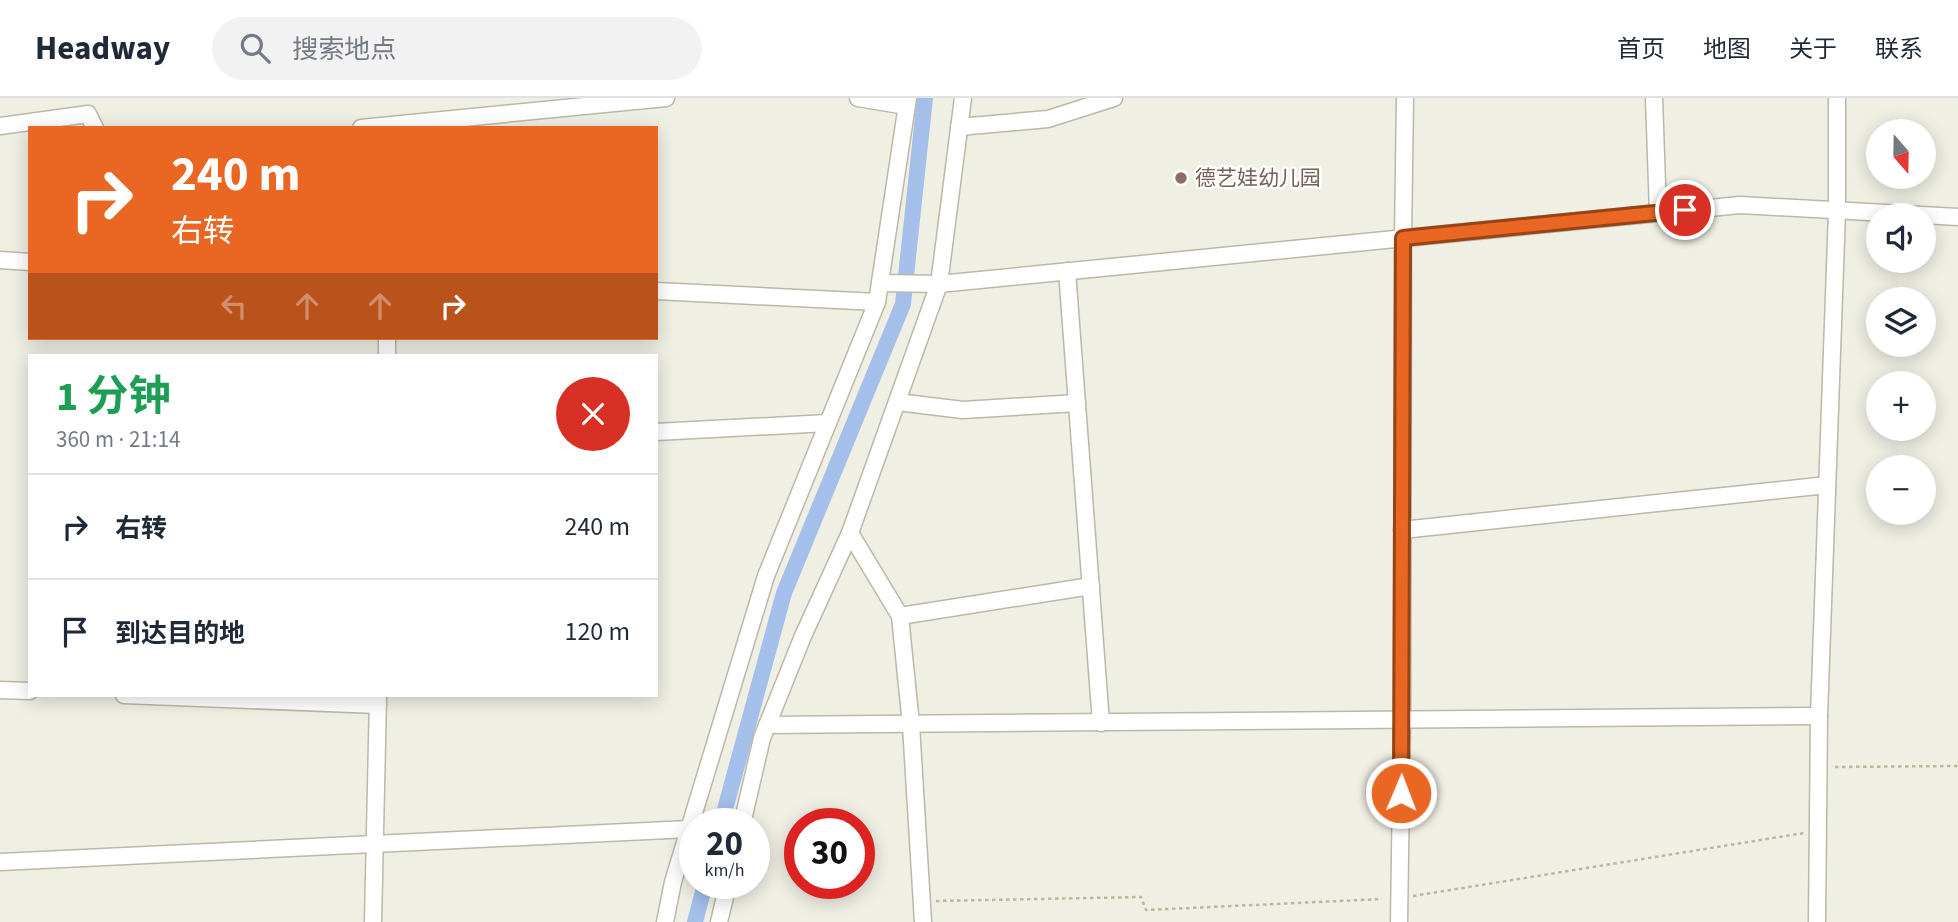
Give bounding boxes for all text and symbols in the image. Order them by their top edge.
search box [212,17,702,80]
text: Headway [35,25,170,72]
icon: search [236,29,274,67]
text: 搜索地点 [292,31,396,68]
text: 首页 [1617,32,1665,67]
text: 地图 [1703,32,1751,67]
text: 关于 [1789,32,1837,67]
text: 联系 [1875,32,1923,67]
north arrow [1866,119,1936,189]
map controls [1866,119,1936,525]
text: 240 m [171,140,300,210]
icon: right [56,154,147,245]
place label: 德艺娃幼儿园 [1195,163,1321,193]
marker: 德艺娃幼儿园 [1173,170,1189,186]
pin [1655,180,1715,240]
icon: arrive [1666,191,1704,229]
button: sound [1866,203,1936,273]
text: 右转 [171,209,235,255]
icon: left [215,287,253,325]
icon: ahead [288,287,326,325]
icon: ahead [361,287,399,325]
icon: right [434,287,472,325]
button: layers [1866,287,1936,357]
text: 1 分钟 [56,367,171,427]
button: + [1866,371,1936,441]
button: close [556,377,630,451]
text: 360 m · 21:14 [56,423,180,456]
button: − [1866,455,1936,525]
icon: right [56,508,94,546]
text: 240 m [564,508,630,545]
text: 右转 [115,510,167,547]
icon: arrive [56,613,94,651]
text: 120 m [564,613,630,650]
text: 到达目的地 [115,615,245,652]
position arrow [1364,756,1438,830]
speed limit sign: 30 [784,808,875,899]
text: 20 [706,819,743,869]
text: km/h [705,858,744,883]

